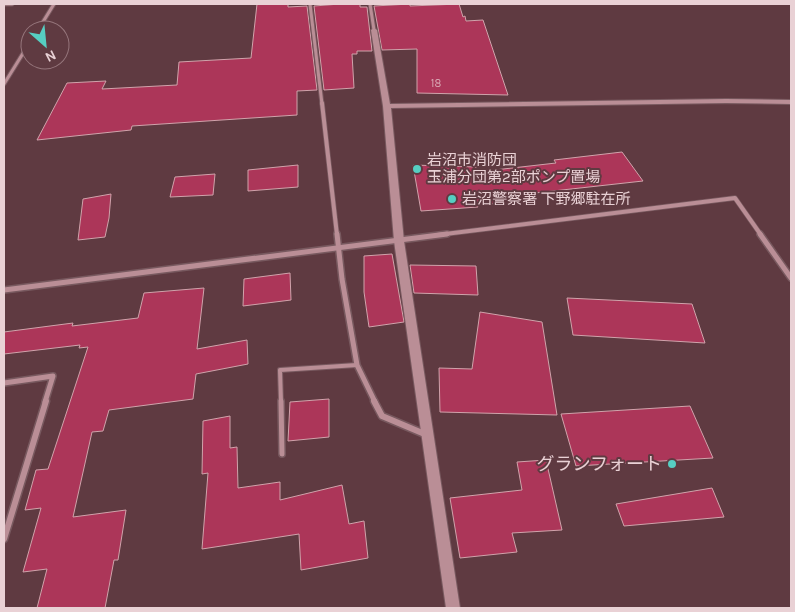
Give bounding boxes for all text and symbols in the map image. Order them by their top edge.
north arrow [20,20,70,70]
text: N [42,46,59,66]
house number: 18 [431,77,441,90]
place label: 岩沼市消防団 玉浦分団第2部ポンプ置場 [427,151,600,186]
marker: 岩沼市消防団 玉浦分団第2部ポンプ置場 [411,163,423,175]
place label: 岩沼警察署 下野郷駐在所 [462,190,631,208]
marker: 岩沼警察署 下野郷駐在所 [446,193,458,205]
place label: グランフォート [537,453,662,475]
marker: グランフォート [666,458,678,470]

